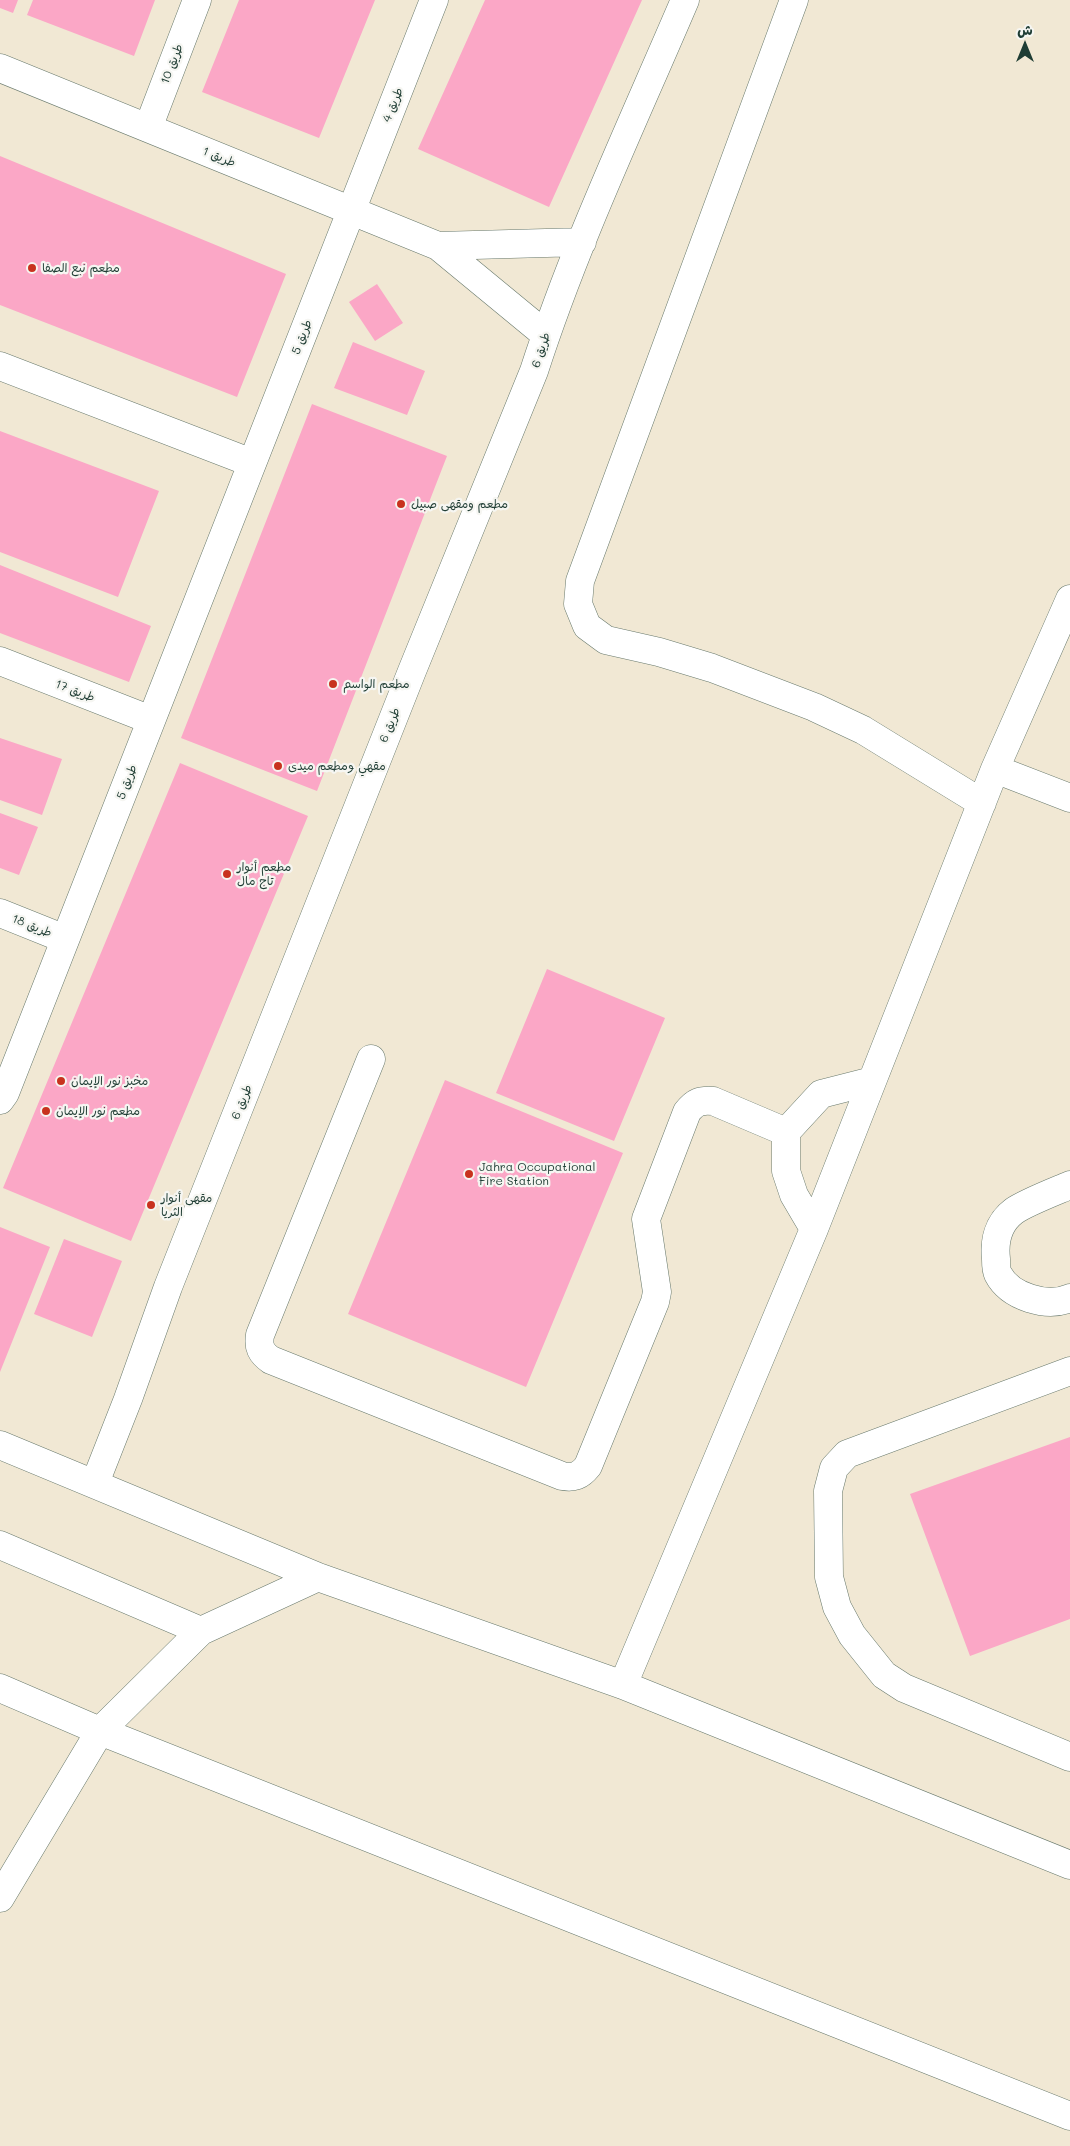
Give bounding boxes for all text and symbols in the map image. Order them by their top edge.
north arrow [1000,20,1050,70]
text: ش [1017,20,1033,39]
street label: طريق 10 [158,42,186,86]
street label: طريق 4 [380,86,406,124]
street label: طريق 1 [200,144,238,170]
place label: مطعم نبع الصفا [42,261,120,275]
marker: مطعم نبع الصفا [26,262,38,274]
street label: طريق 5 [289,318,315,356]
street label: طريق 6 [529,331,553,369]
place label: مطعم ومقهى صبيل [411,497,508,511]
marker: مطعم ومقهى صبيل [395,498,407,510]
street label: طريق 17 [53,677,97,705]
place label: مطعم الواسم [343,677,410,691]
marker: مطعم الواسم [327,678,339,690]
street label: طريق 6 [377,705,403,745]
place label: مقهي ومطعم ميدى [288,759,386,773]
marker: مقهي ومطعم ميدى [272,760,284,772]
street label: طريق 5 [114,763,140,801]
place label: مطعم أنوار تاج مال [237,860,291,888]
marker: مطعم أنوار تاج مال [221,868,233,880]
street label: طريق 18 [10,912,54,940]
place label: مخبز نور الإيمان [71,1074,148,1088]
marker: مخبز نور الإيمان [55,1075,67,1087]
street label: طريق 6 [229,1082,255,1122]
place label: مطعم نور الإيمان [56,1104,140,1118]
marker: مطعم نور الإيمان [40,1105,52,1117]
place label: Jahra Occupational Fire Station [479,1160,595,1188]
marker: Jahra Occupational Fire Station [463,1168,475,1180]
place label: مقهى أنوار الثريا [161,1191,212,1219]
marker: مقهى أنوار الثريا [145,1199,157,1211]

